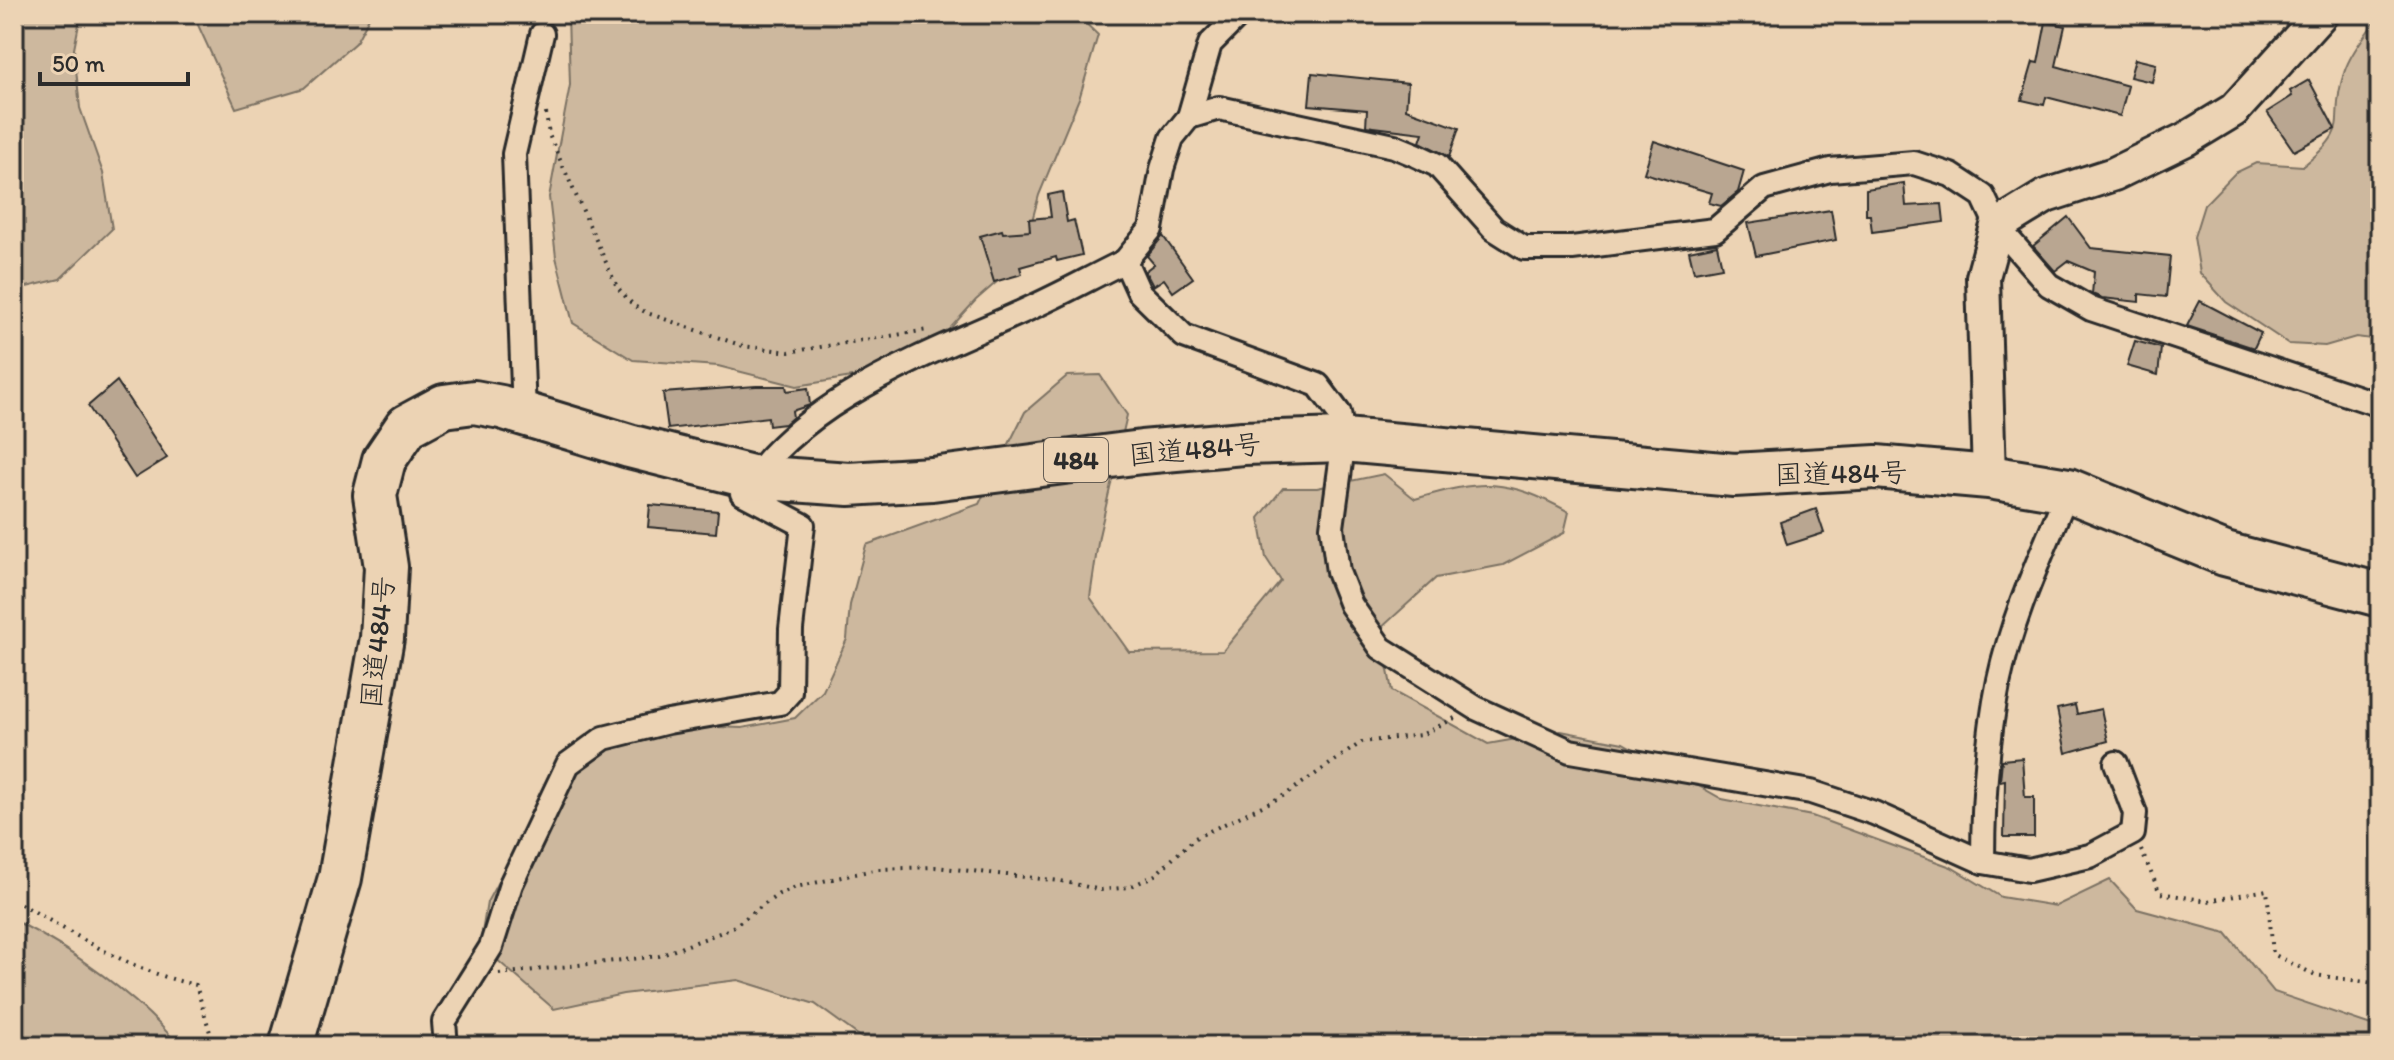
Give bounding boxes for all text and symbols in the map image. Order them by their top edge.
scale bar [40,36,188,86]
text: 50 m [52,49,105,78]
street label: 国道484号 [1127,426,1263,472]
road number: 484 [1044,438,1108,482]
street label: 国道484号 [1774,455,1908,491]
street label: 国道484号 [353,574,401,710]

